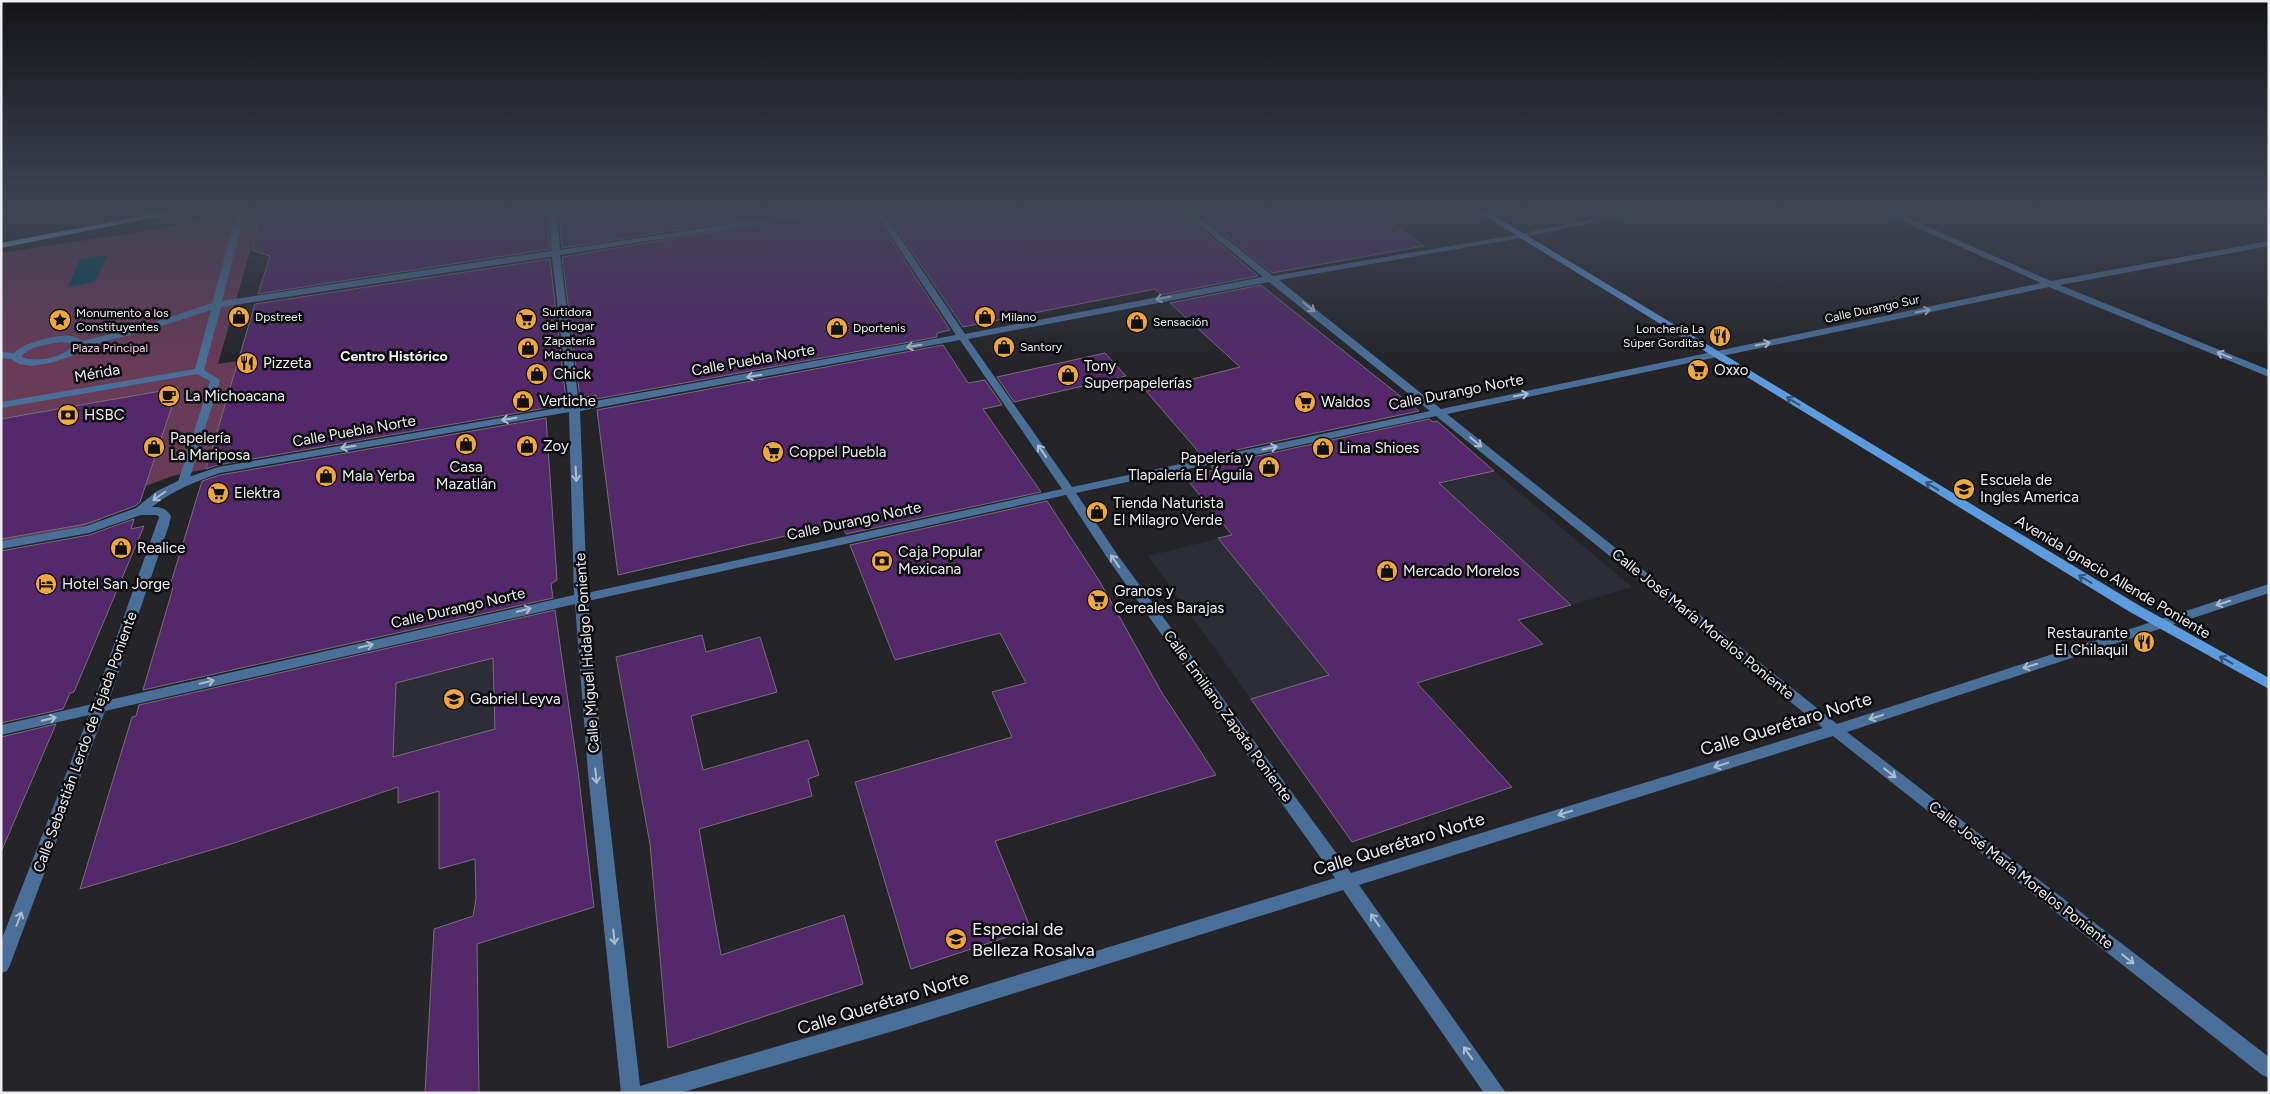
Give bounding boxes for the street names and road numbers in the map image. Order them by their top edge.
street label: Calle Durango Sur [1823,292,1921,326]
street label: Calle Puebla Norte [690,340,816,380]
street label: Mérida [73,360,121,386]
street label: Calle Durango Norte [1387,370,1525,414]
street label: Calle Puebla Norte [291,411,417,451]
street label: Calle Durango Norte [785,498,923,544]
street label: Avenida Ignacio Allende Poniente [2012,512,2214,642]
street label: Calle José María Morelos Poniente [1608,545,1798,703]
street label: Calle Miguel Hidalgo Poniente [571,552,603,754]
street label: Calle Durango Norte [389,584,527,632]
street label: Calle Sebastián Lerdo de Tejada Poniente [29,609,141,875]
street label: Calle Emiliano Zapata Poniente [1160,627,1296,805]
street label: Calle Querétaro Norte [1698,687,1875,761]
street label: Calle José María Morelos Poniente [1925,797,2117,953]
street label: Calle Querétaro Norte [1311,807,1488,881]
street label: Calle Querétaro Norte [795,966,972,1040]

